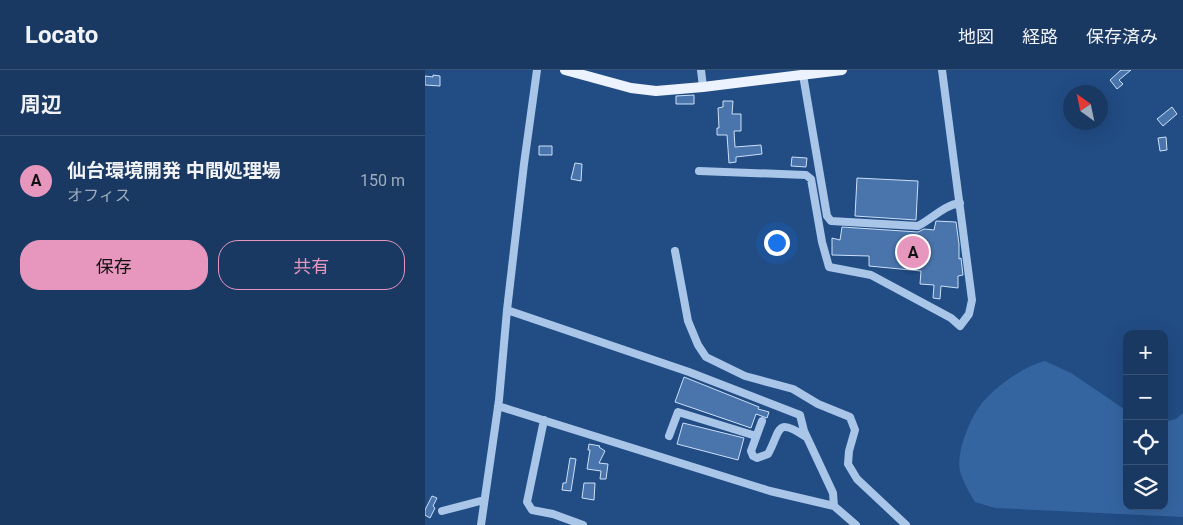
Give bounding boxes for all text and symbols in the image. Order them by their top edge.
text: Locato [25,21,98,49]
text: 地図 [958,26,994,47]
text: 経路 [1022,26,1058,47]
text: 保存済み [1086,26,1158,47]
north arrow [1063,85,1108,130]
text: 周辺 [20,93,62,117]
text: 仙台環境開発 中間処理場 [67,159,281,182]
text: A [31,171,41,190]
text: 150 m [360,171,405,190]
text: オフィス [67,186,131,205]
your location [764,230,790,256]
pin: A [897,233,929,271]
button: 保存 [20,240,208,290]
button: 共有 [218,240,405,290]
map controls [1123,330,1168,510]
button: + [1123,330,1168,375]
button: − [1123,375,1168,420]
button: locate [1123,420,1168,465]
button: layers [1123,465,1168,510]

